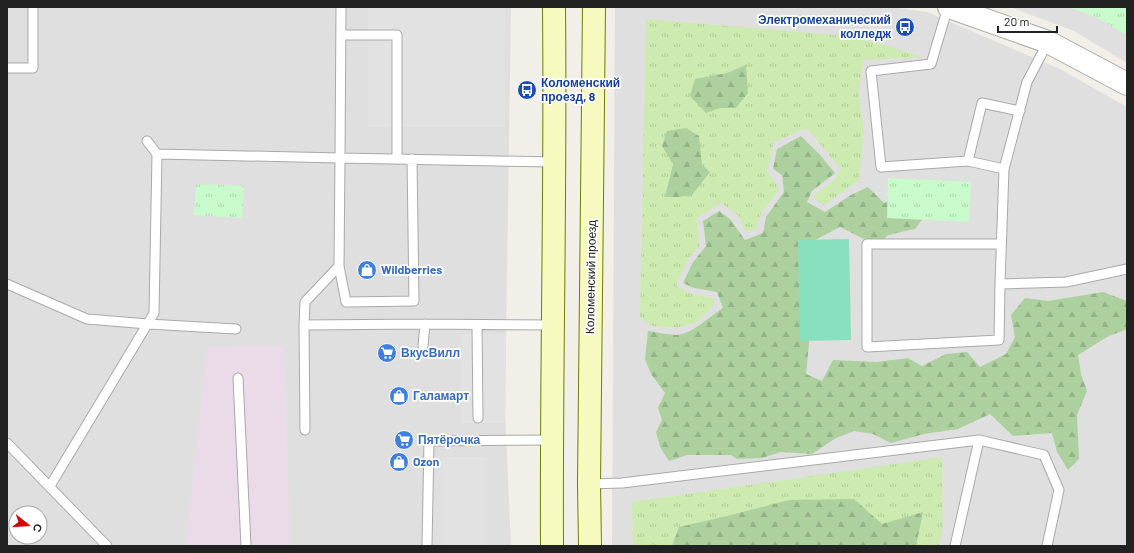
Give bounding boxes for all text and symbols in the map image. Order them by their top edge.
scale bar [998,8,1057,34]
place label: Электромеханический колледж [758,12,891,41]
text: 20 m [1004,14,1030,28]
bus stop icon: Электромеханический колледж [894,16,916,38]
place label: Коломенский проезд, 8 [541,75,620,104]
bus stop icon: Коломенский проезд, 8 [516,79,538,101]
street label: Коломенский проезд [582,220,599,334]
shop icon: Wildberries [356,259,378,281]
place label: Wildberries [381,262,442,276]
supermarket icon: ВкусВилл [376,342,398,364]
place label: ВкусВилл [401,345,460,360]
shop icon: Галамарт [388,385,410,407]
place label: Галамарт [413,388,469,403]
supermarket icon: Пятёрочка [393,429,415,451]
place label: Пятёрочка [418,432,481,447]
shop icon: Ozon [388,451,410,473]
place label: Ozon [413,454,439,468]
north arrow [8,505,48,545]
text: С [31,522,45,534]

